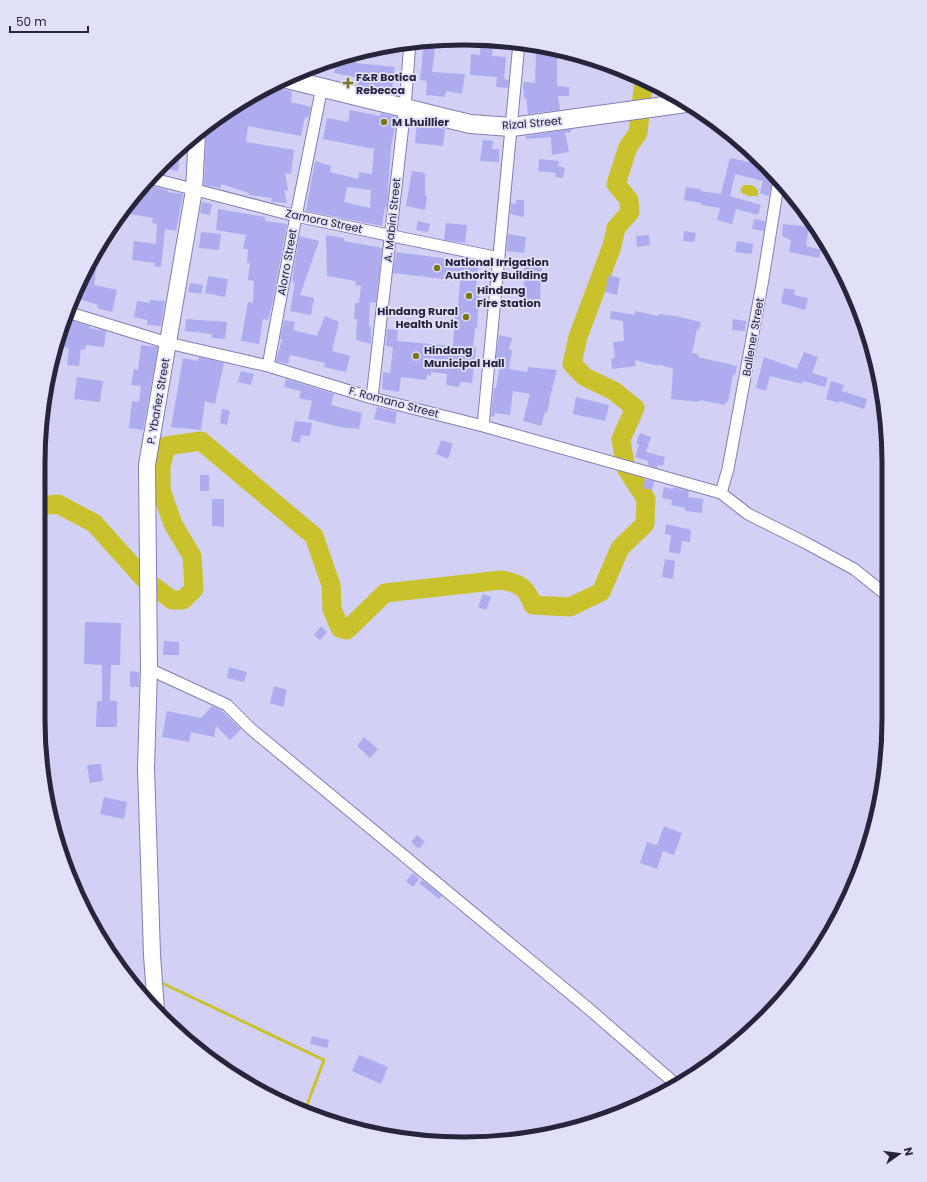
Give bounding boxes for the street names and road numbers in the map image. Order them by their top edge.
street label: Rizal Street [502,112,562,134]
street label: A. Mabini Street [380,177,404,263]
street label: Zamora Street [284,205,364,237]
street label: Alorro Street [273,227,301,297]
street label: Ballener Street [738,296,768,378]
street label: P. Ybañez Street [143,357,173,445]
street label: F. Romano Street [347,382,441,422]

